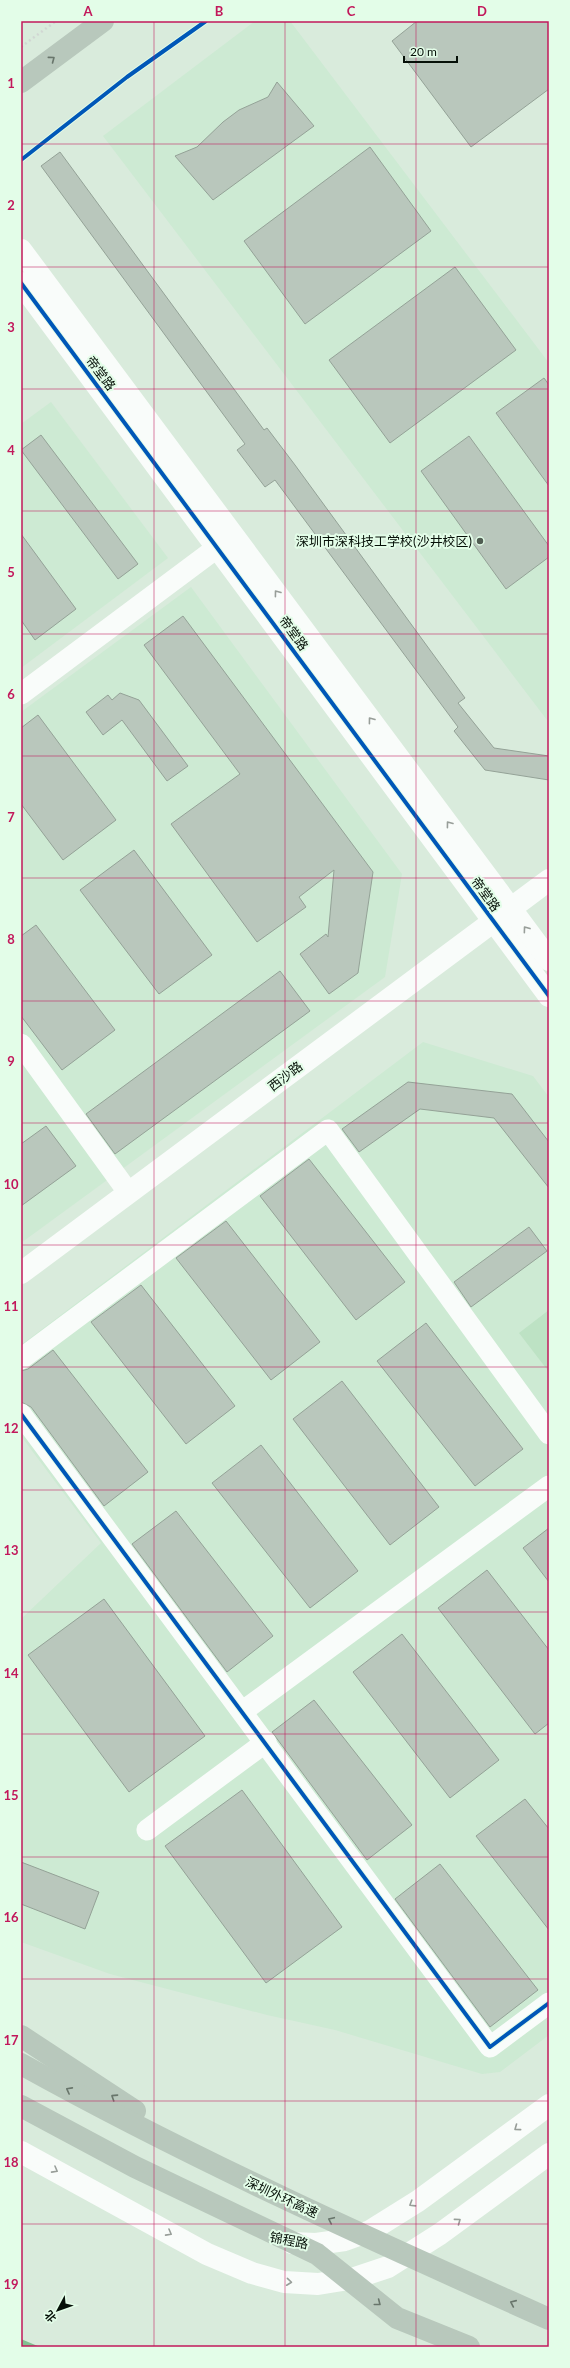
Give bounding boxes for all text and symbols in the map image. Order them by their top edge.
text: A [82,3,93,19]
text: B [215,3,224,19]
text: C [347,3,356,19]
text: D [477,3,487,19]
scale bar [404,38,457,64]
text: 20 m [410,44,437,59]
one-way arrow [48,57,55,64]
text: 1 [7,75,15,91]
text: 2 [7,197,15,213]
text: 3 [7,319,15,335]
street label: 帝堂路 [83,353,119,393]
text: 4 [7,442,15,458]
place label: 深圳市深科技工学校(沙井校区) [296,533,472,549]
marker: 深圳市深科技工学校(沙井校区) [475,536,485,546]
text: 5 [7,564,15,580]
one-way arrow [275,590,282,597]
street label: 帝堂路 [276,613,312,653]
text: 6 [7,686,15,702]
one-way arrow [369,717,376,724]
text: 7 [7,809,15,825]
one-way arrow [446,821,454,828]
street label: 帝堂路 [468,874,504,914]
one-way arrow [524,926,531,933]
text: 8 [7,931,15,947]
text: 9 [7,1053,15,1069]
street label: 西沙路 [265,1058,305,1094]
text: 10 [3,1176,19,1192]
text: 11 [3,1298,19,1314]
text: 12 [3,1420,19,1436]
text: 13 [3,1542,19,1558]
text: 14 [3,1665,19,1681]
text: 15 [3,1787,19,1803]
text: 16 [3,1909,19,1925]
text: 17 [3,2032,19,2048]
one-way arrow [66,2088,73,2095]
one-way arrow [111,2094,118,2102]
one-way arrow [515,2123,522,2130]
text: 18 [3,2154,19,2170]
one-way arrow [51,2166,58,2173]
street label: 深圳外环高速 [243,2173,321,2221]
one-way arrow [409,2200,416,2207]
one-way arrow [328,2217,336,2225]
one-way arrow [454,2218,461,2225]
street label: 锦程路 [268,2228,310,2252]
one-way arrow [165,2229,172,2236]
text: 19 [3,2276,19,2292]
one-way arrow [286,2277,292,2286]
north arrow [38,2290,78,2330]
one-way arrow [374,2298,381,2305]
one-way arrow [510,2300,518,2308]
text: 北 [42,2308,59,2325]

